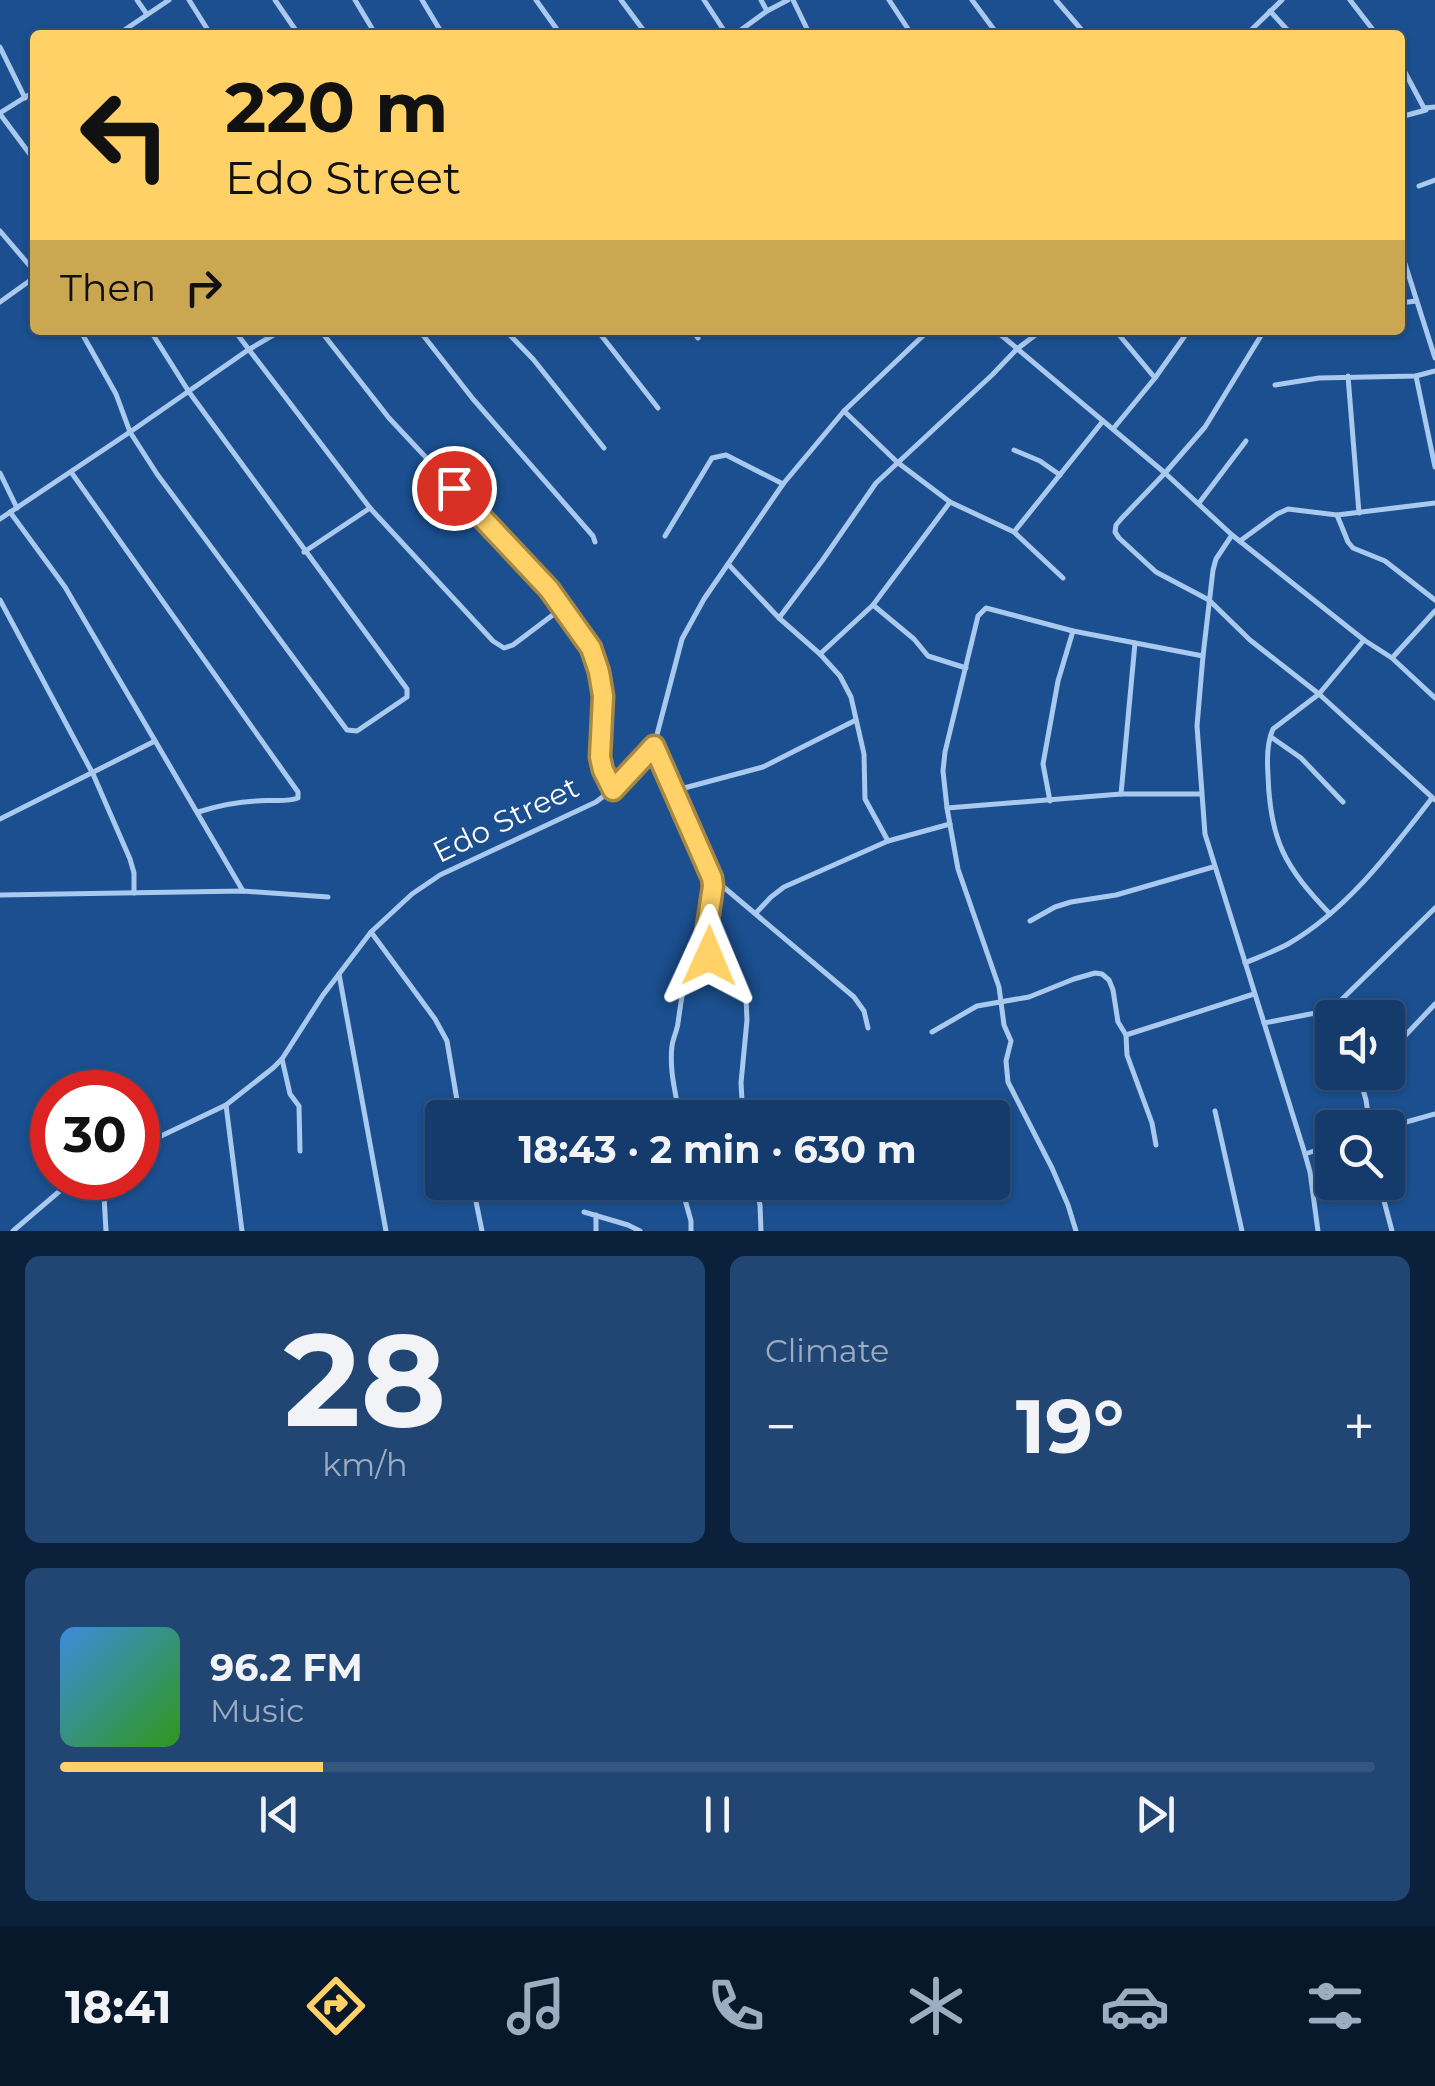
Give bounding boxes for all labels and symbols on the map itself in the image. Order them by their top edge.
pin [412,446,497,531]
street label: Edo Street [427,768,585,871]
position arrow [657,904,761,1008]
speed limit sign: 30 [30,1070,160,1200]

